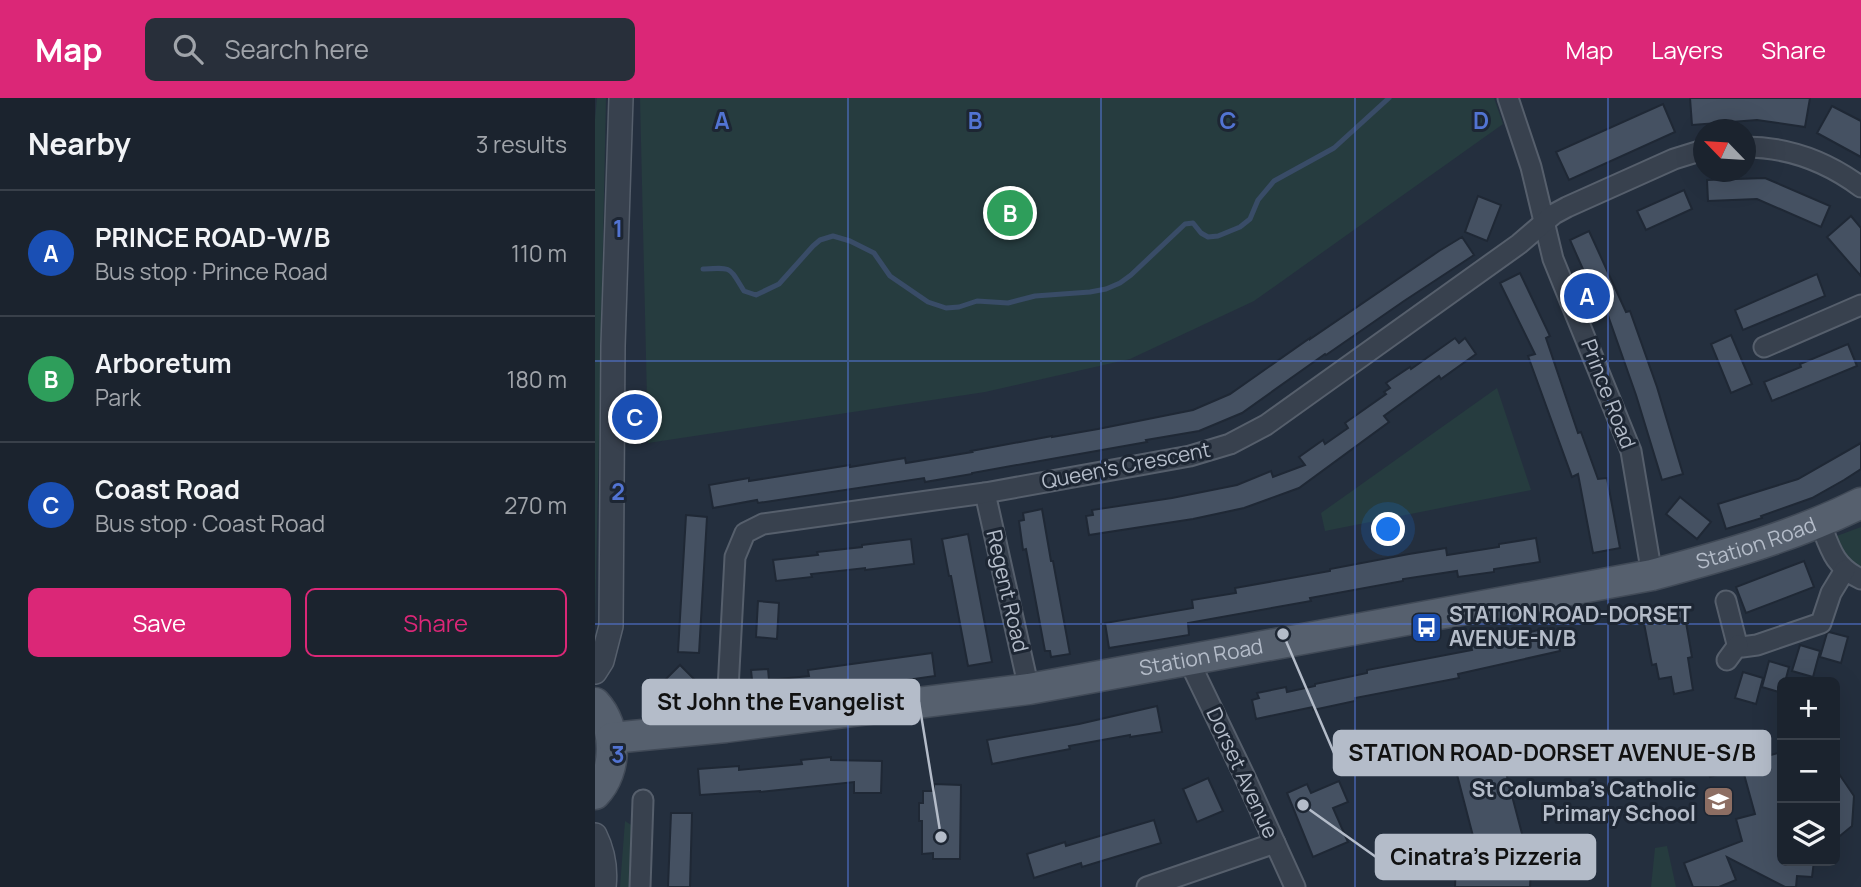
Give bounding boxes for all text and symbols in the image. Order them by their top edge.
search box [145,18,635,81]
text: Map [35,27,103,72]
icon: search [169,30,207,68]
text: Search here [225,31,369,67]
text: Map [1566,33,1613,66]
text: Layers [1651,33,1723,66]
text: Share [1761,33,1826,66]
text: A [714,104,730,136]
text: B [968,104,982,136]
text: C [1220,104,1237,136]
text: D [1473,104,1489,136]
north arrow [1693,119,1756,182]
text: Nearby [28,123,131,164]
text: 3 results [476,128,567,160]
pin: B [987,187,1033,239]
text: 1 [613,212,623,244]
text: PRINCE ROAD-W/B [95,219,330,255]
text: A [43,237,59,269]
text: 110 m [511,237,567,269]
text: Bus stop · Prince Road [95,255,328,287]
pin: A [1564,270,1610,322]
street label: Prince Road [1575,335,1643,452]
text: Arboretum [95,345,232,381]
text: B [44,363,58,395]
text: 180 m [507,363,567,395]
text: Park [95,381,141,413]
pin: C [612,391,658,443]
street label: Queen's Crescent [1039,435,1213,495]
text: Coast Road [95,471,240,507]
text: 2 [611,475,625,507]
text: C [43,489,60,521]
text: 270 m [504,489,567,521]
text: Bus stop · Coast Road [95,507,325,539]
street label: Station Road [1692,510,1820,575]
your location [1371,512,1405,546]
street label: Regent Road [980,527,1036,655]
button: Save [28,588,291,657]
button: Share [305,588,567,657]
place label: STATION ROAD-DORSET AVENUE-N/B [1449,600,1692,652]
bus stop icon: STATION ROAD-DORSET AVENUE-N/B [1409,610,1443,644]
street label: Station Road [1137,631,1265,682]
map controls [1777,677,1840,866]
button: + [1777,677,1840,740]
callout: St John the Evangelist [643,680,919,724]
text: St John the Evangelist [657,685,905,717]
street label: Dorset Avenue [1200,703,1285,843]
callout: STATION ROAD-DORSET AVENUE-S/B [1334,731,1770,775]
text: STATION ROAD-DORSET AVENUE-S/B [1348,736,1756,768]
text: 3 [611,738,625,770]
button: − [1777,740,1840,803]
place label: St Columba's Catholic Primary School [1472,775,1696,827]
school or university icon: St Columba's Catholic Primary School [1702,785,1736,819]
button: layers [1777,803,1840,866]
callout: Cinatra's Pizzeria [1376,835,1595,879]
text: Cinatra's Pizzeria [1390,840,1582,872]

